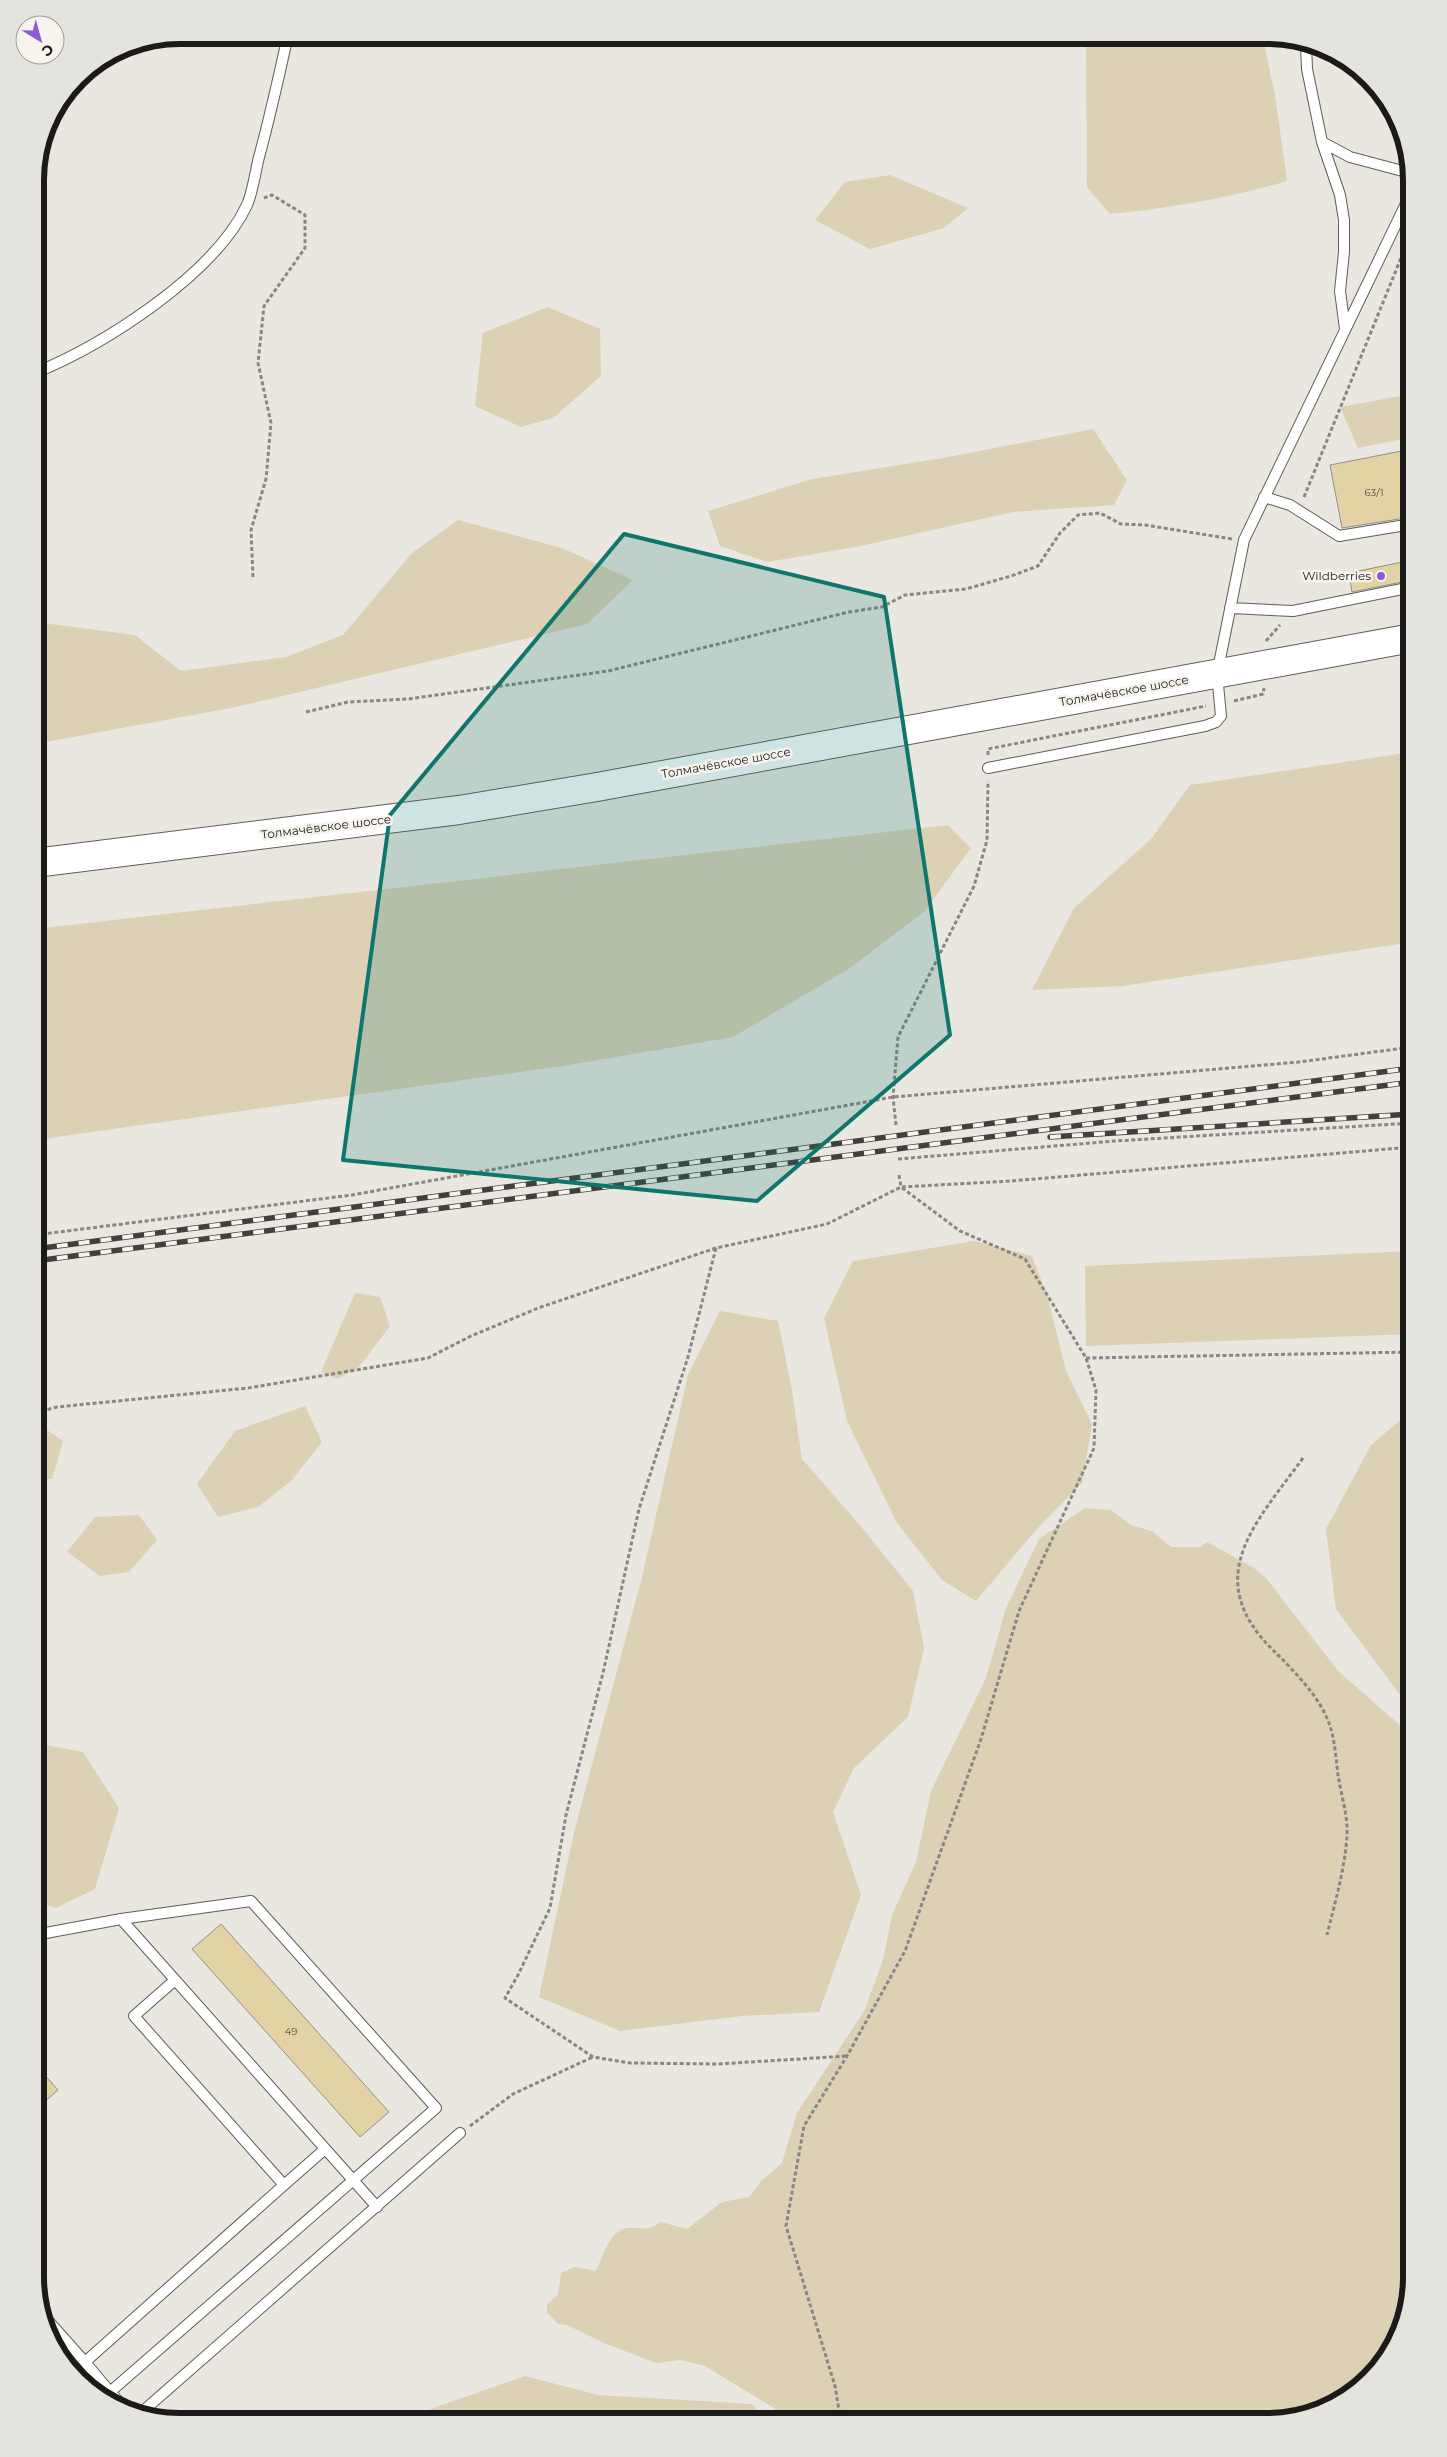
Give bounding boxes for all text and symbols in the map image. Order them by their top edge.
north arrow [15,15,65,65]
text: С [38,40,57,61]
house number: 63/1 [1365,486,1384,499]
place label: Wildberries [1302,568,1371,583]
marker: Wildberries [1375,570,1387,582]
street label: Толмачёвское шоссе [1058,672,1190,709]
street label: Толмачёвское шоссе [660,744,792,781]
street label: Толмачёвское шоссе [260,811,392,842]
house number: 49 [285,2025,297,2038]

